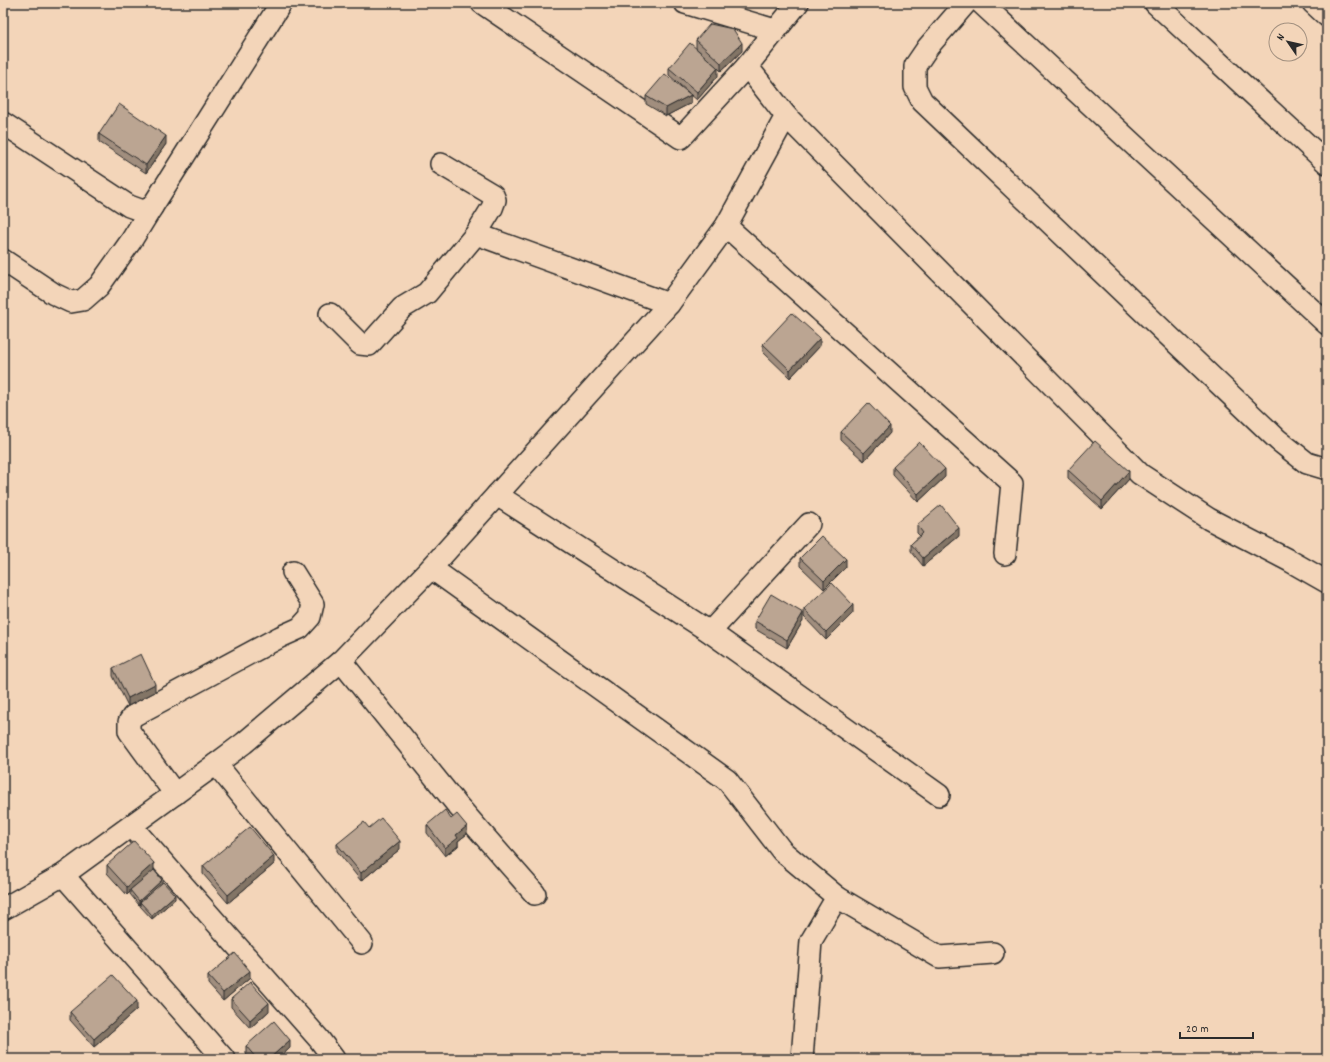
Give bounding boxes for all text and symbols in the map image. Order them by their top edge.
north arrow [1268,22,1308,62]
text: N [1273,30,1290,44]
scale bar [1180,1014,1253,1040]
text: 20 m [1186,1021,1209,1038]

